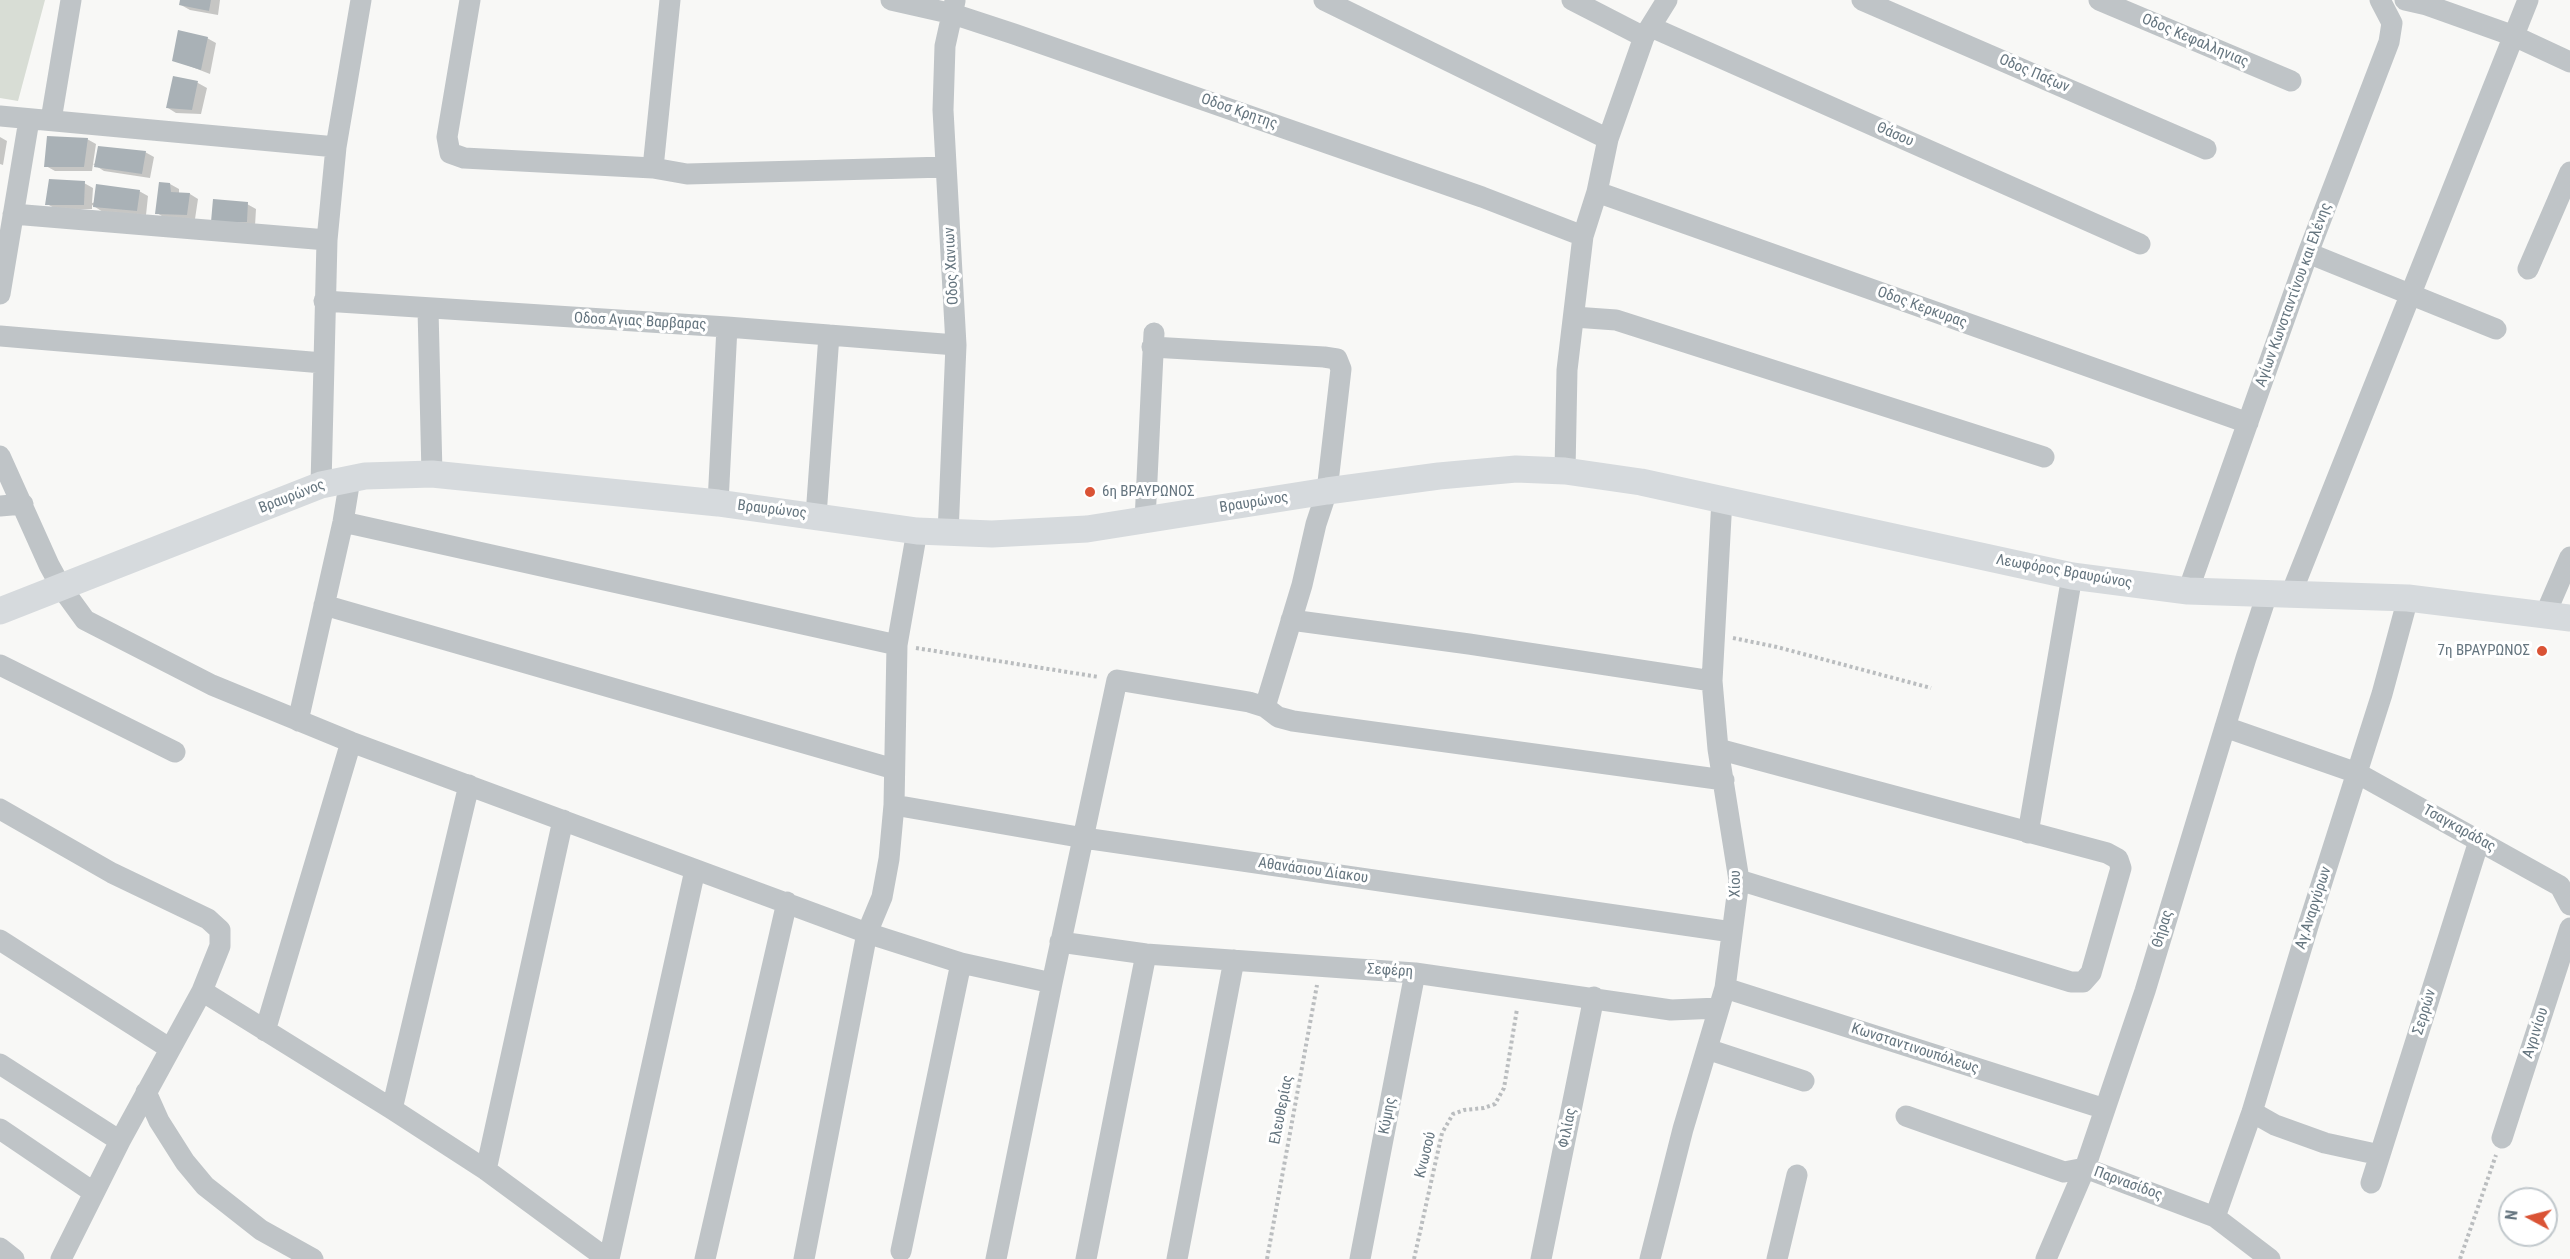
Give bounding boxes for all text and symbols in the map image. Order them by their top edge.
street label: Οδος Κεφαλληνιας [2139,10,2251,72]
street label: Οδος Παξων [1996,51,2072,97]
street label: Οδοσ Κρητης [1198,91,1280,133]
street label: Θάσου [1874,119,1916,151]
street label: Αγίων Κωνσταντίνου και Ελένης [2252,200,2336,390]
street label: Οδος Χανιων [941,227,963,305]
street label: Οδος Κερκυρας [1875,283,1969,333]
street label: Οδοσ Αγιας Βαρβαρας [573,310,707,334]
street label: Βραυρώνος [256,476,328,518]
place label: 6η ΒΡΑΥΡΩΝΟΣ [1102,483,1194,501]
marker: 6η ΒΡΑΥΡΩΝΟΣ [1083,485,1097,499]
street label: Βραυρώνος [1218,489,1290,517]
street label: Βραυρώνος [736,497,808,523]
street label: Λεωφόρος Βραυρώνος [1994,551,2134,593]
place label: 7η ΒΡΑΥΡΩΝΟΣ [2438,642,2530,660]
marker: 7η ΒΡΑΥΡΩΝΟΣ [2535,644,2549,658]
street label: Τσαγκαράδας [2420,802,2498,856]
street label: Αθανάσιου Δίακου [1257,854,1369,888]
street label: Αγ.Αναργύρων [2292,864,2336,952]
street label: Χίου [1727,870,1745,898]
street label: Θήρας [2149,908,2177,950]
street label: Σεφέρη [1366,960,1414,982]
street label: Σερρών [2410,987,2440,1037]
street label: Αγρινίου [2519,1005,2553,1061]
street label: Κωνσταντινουπόλεως [1849,1020,1981,1078]
street label: Ελευθερίας [1266,1074,1298,1146]
street label: Κύμης [1376,1096,1400,1136]
street label: Φιλίας [1555,1107,1581,1149]
street label: Κνωσού [1412,1130,1440,1180]
street label: Παρνασίδος [2091,1163,2165,1205]
north arrow [2498,1187,2558,1247]
text: N [2502,1209,2522,1221]

